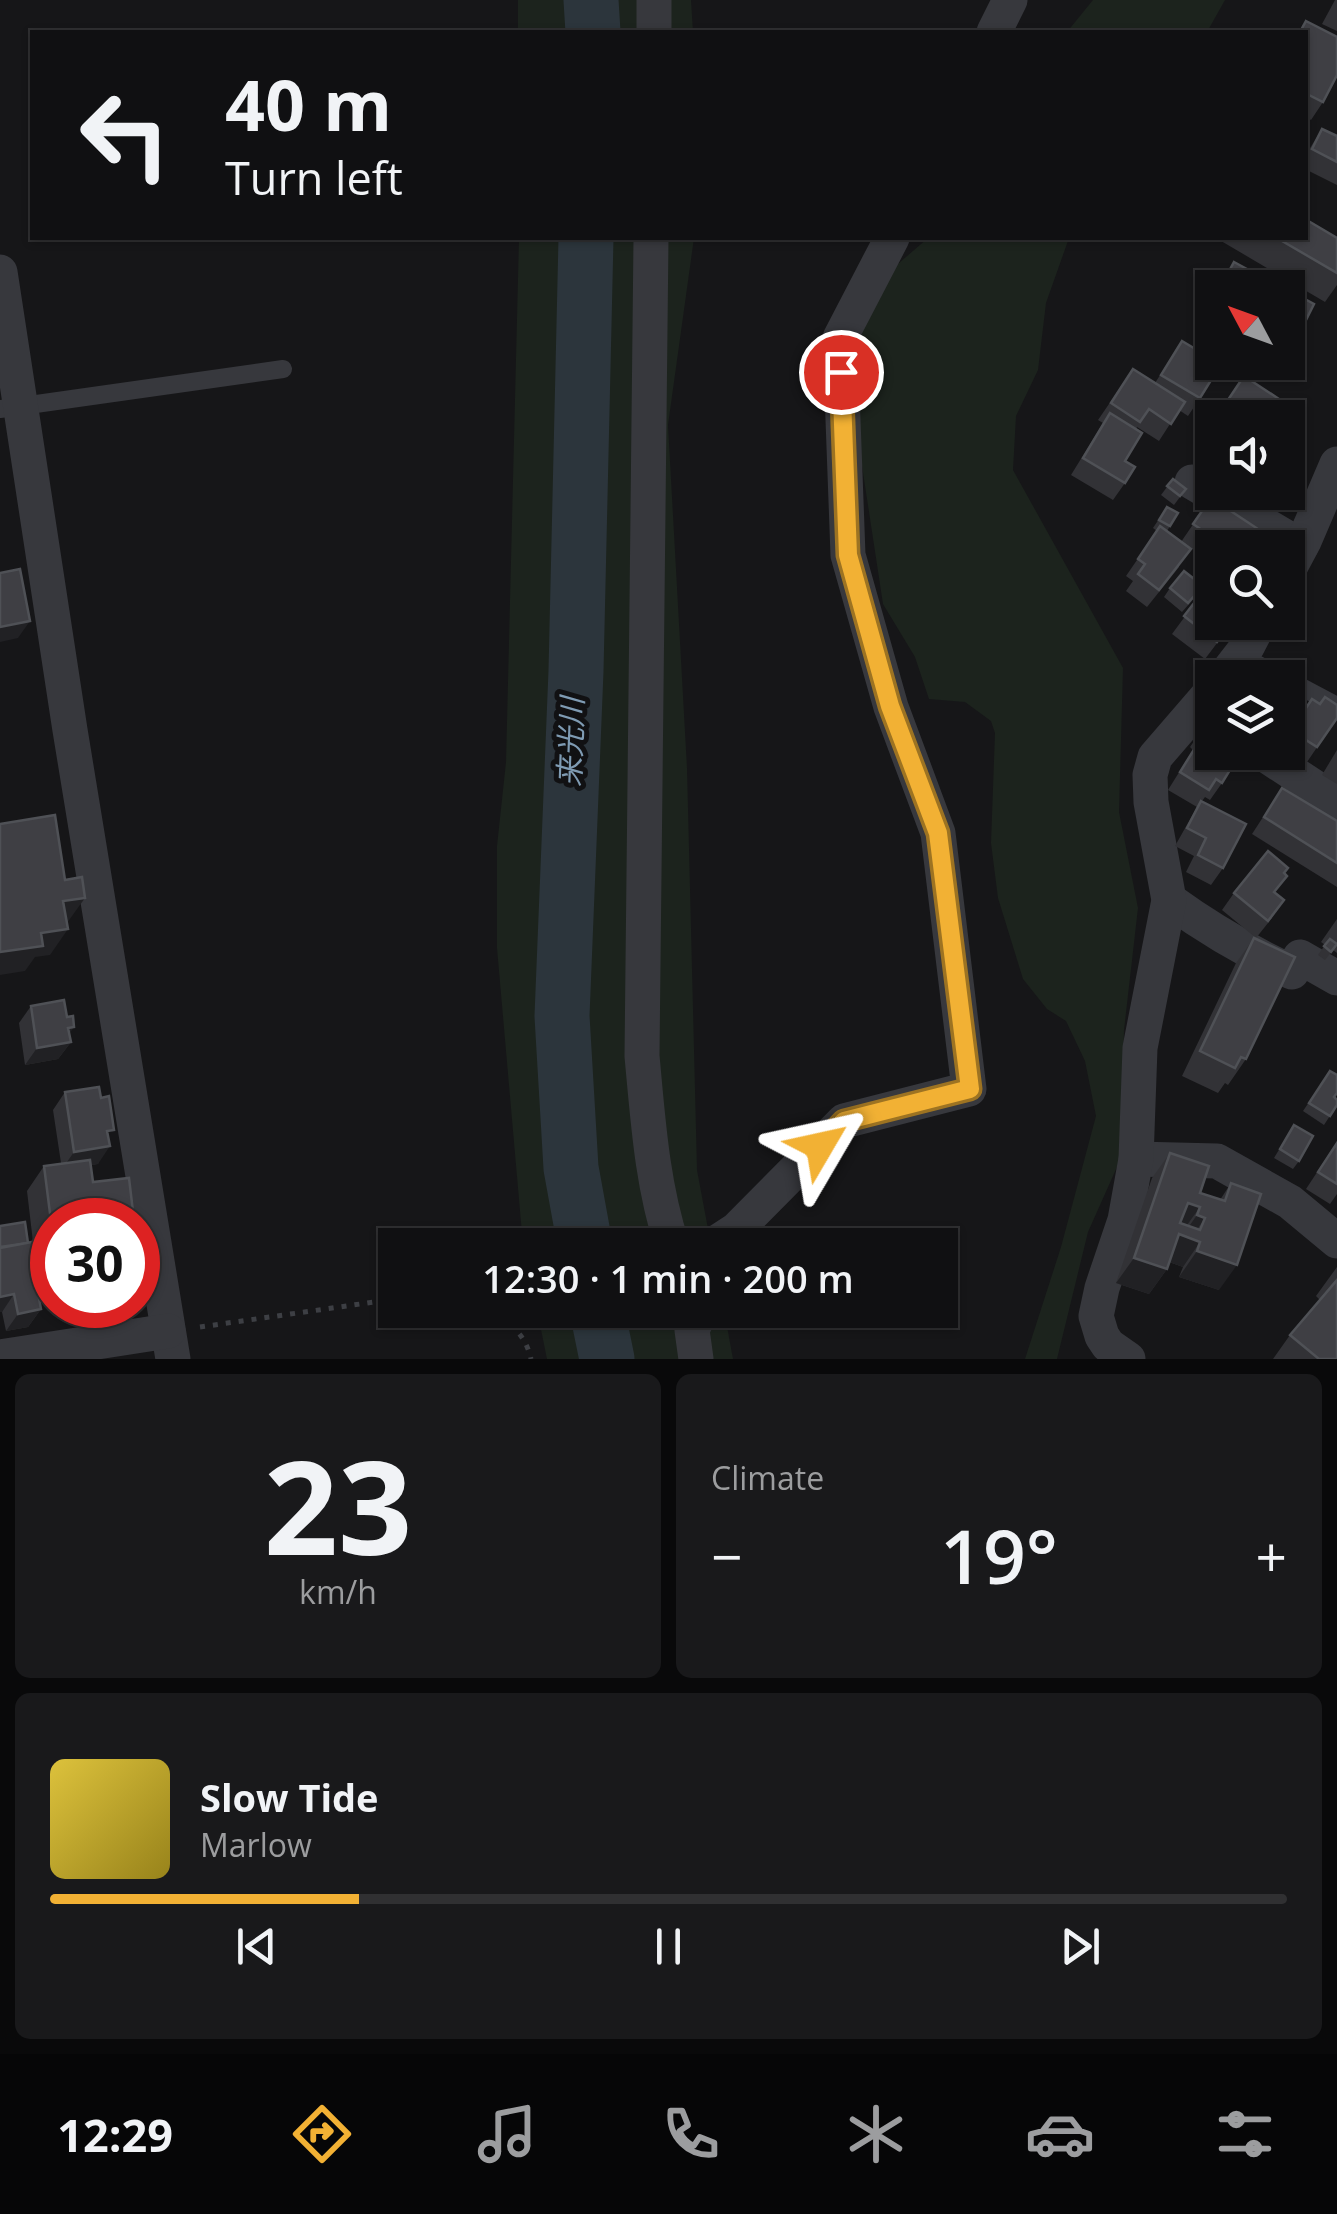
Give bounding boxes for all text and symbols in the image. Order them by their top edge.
text: 40 m [225,56,392,152]
icon: left [60,70,190,200]
text: Turn left [225,147,403,208]
north arrow [1195,270,1305,380]
map controls [1195,270,1305,770]
pin [799,330,884,415]
icon: arrive [814,345,869,400]
button: sound [1195,400,1305,510]
button: search [1195,530,1305,640]
button: layers [1195,660,1305,770]
water label: 来光川 [548,693,592,788]
position arrow [768,1094,872,1198]
speed limit sign: 30 [30,1198,160,1328]
text: 12:30 · 1 min · 200 m [482,1252,854,1304]
text: 23 [264,1416,412,1593]
text: Climate [711,1456,824,1499]
text: 19° [940,1504,1058,1606]
text: − [711,1518,742,1593]
text: + [1256,1518,1287,1593]
text: km/h [299,1570,377,1613]
text: Slow Tide [200,1771,379,1823]
text: Marlow [200,1823,312,1866]
icon: previous [229,1919,284,1974]
icon: pause [641,1919,696,1974]
icon: next [1053,1919,1108,1974]
icon: directions [287,2099,357,2169]
icon: music [472,2099,542,2169]
icon: phone [656,2099,726,2169]
icon: climate [841,2099,911,2169]
icon: car [1025,2099,1095,2169]
icon: filters [1210,2099,1280,2169]
text: 12:29 [57,2104,173,2165]

